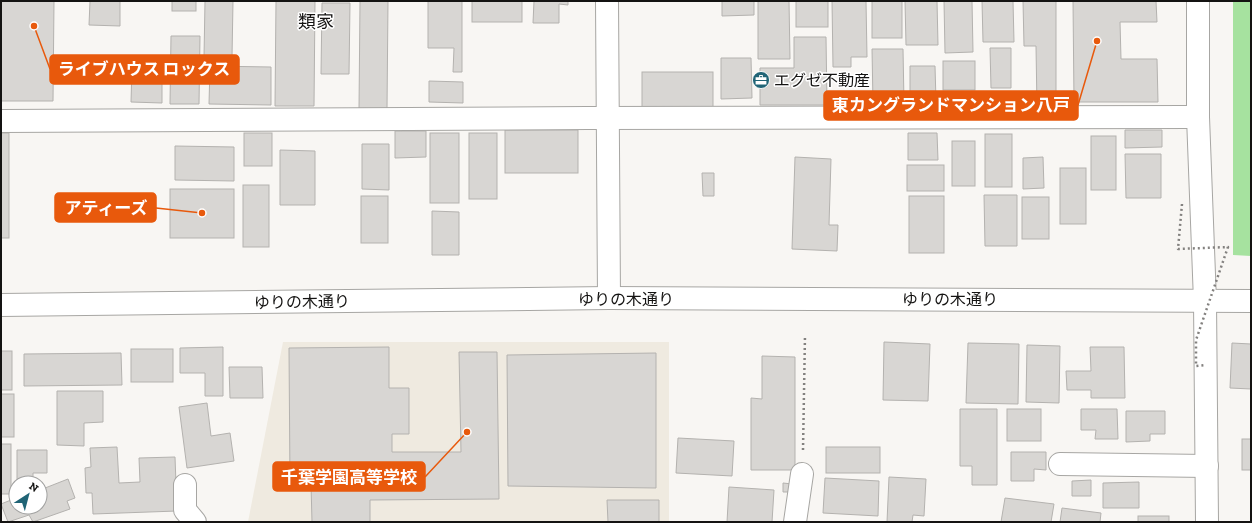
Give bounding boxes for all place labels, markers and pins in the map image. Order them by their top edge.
callout: ライブハウス ロックス [50,55,239,84]
office icon: エグゼ不動産 [751,70,771,90]
place label: エグゼ不動産 [774,71,870,90]
callout: 東カングランドマンション八戸 [824,91,1078,120]
callout: アティーズ [55,193,156,222]
callout: 千葉学園高等学校 [273,462,425,491]

